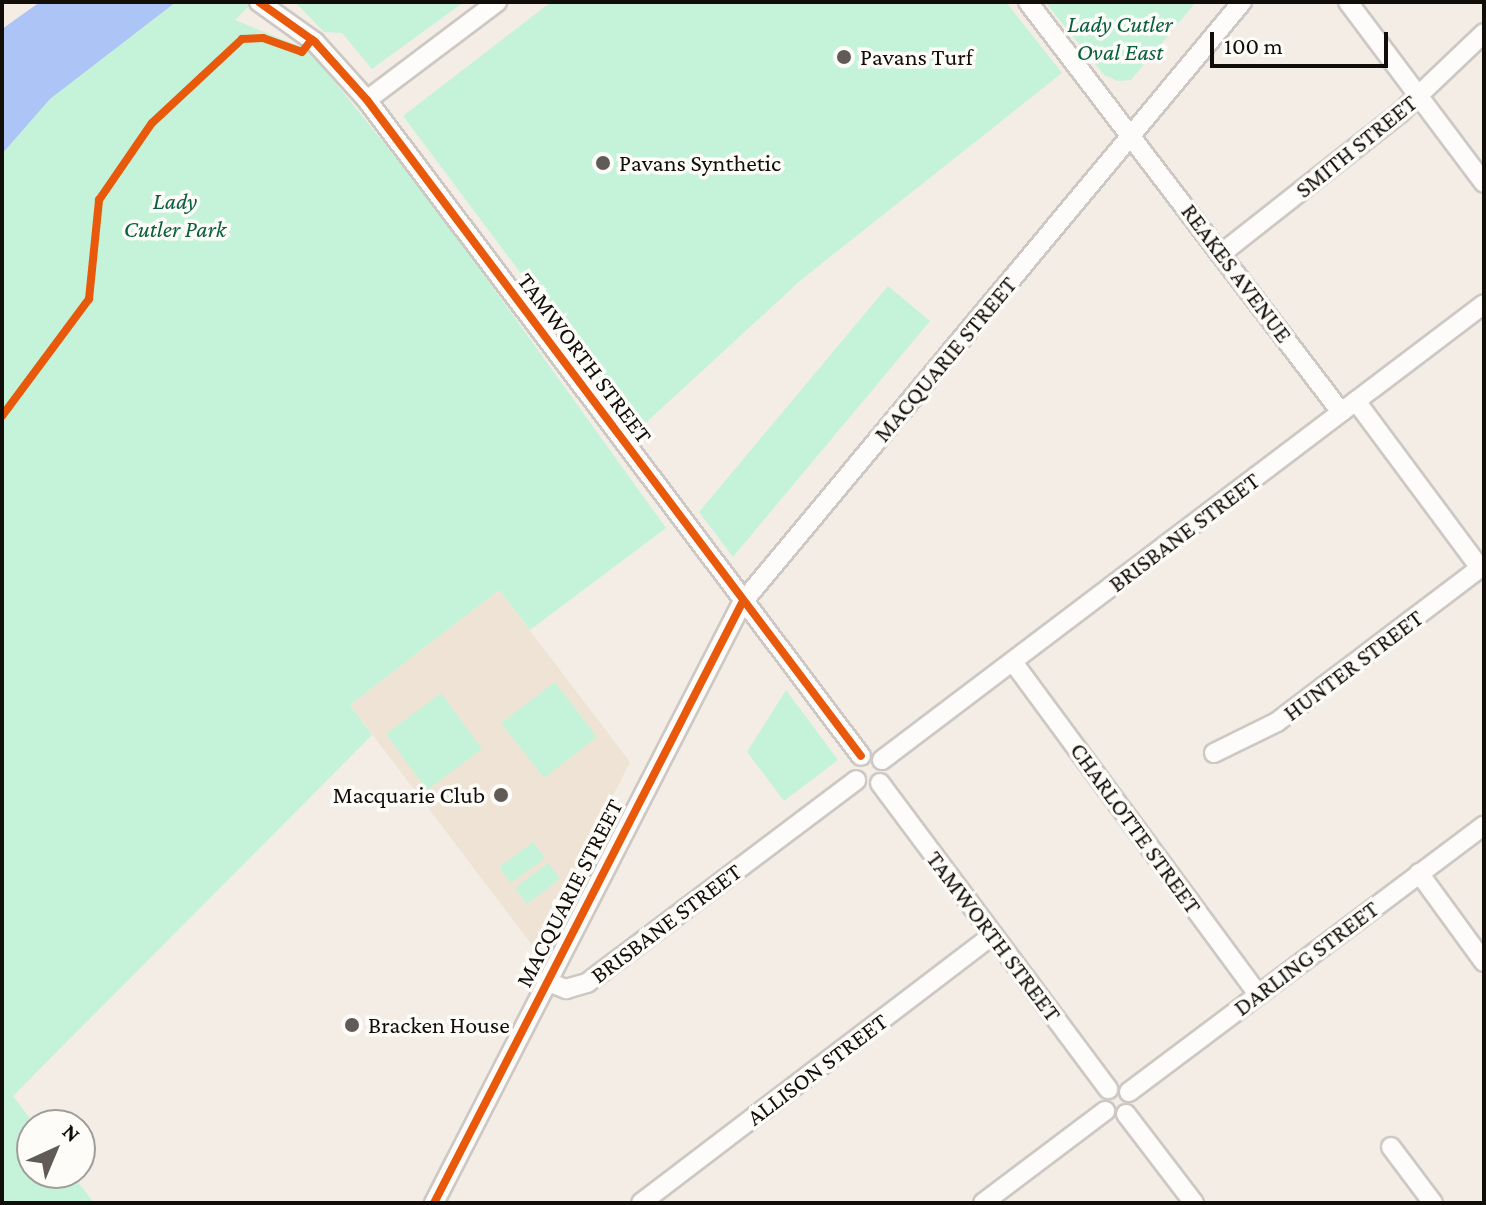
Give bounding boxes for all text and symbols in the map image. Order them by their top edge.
park label: Lady Cutler Oval East [1067,10,1173,66]
scale bar [1214,16,1392,66]
text: 100 m [1224,32,1283,59]
place label: Pavans Turf [860,43,973,71]
marker: Pavans Turf [835,48,853,66]
street label: SMITH STREET [1289,88,1423,204]
place label: Pavans Synthetic [619,149,781,177]
marker: Pavans Synthetic [594,154,612,172]
park label: Lady Cutler Park [124,187,226,243]
street label: REAKES AVENUE [1175,198,1299,348]
street label: TAMWORTH STREET [511,267,659,449]
street label: MACQUARIE STREET [867,270,1023,448]
street label: BRISBANE STREET [1103,466,1265,598]
street label: HUNTER STREET [1277,603,1429,727]
street label: CHARLOTTE STREET [1064,737,1208,919]
place label: Macquarie Club [333,781,485,809]
marker: Macquarie Club [492,786,510,804]
street label: MACQUARIE STREET [509,794,629,992]
street label: TAMWORTH STREET [920,845,1068,1027]
street label: BRISBANE STREET [585,857,747,989]
street label: DARLING STREET [1228,894,1384,1022]
street label: ALLISON STREET [741,1007,893,1131]
place label: Bracken House [368,1011,510,1039]
marker: Bracken House [343,1016,361,1034]
north arrow [16,1109,96,1189]
text: N [58,1119,86,1147]

